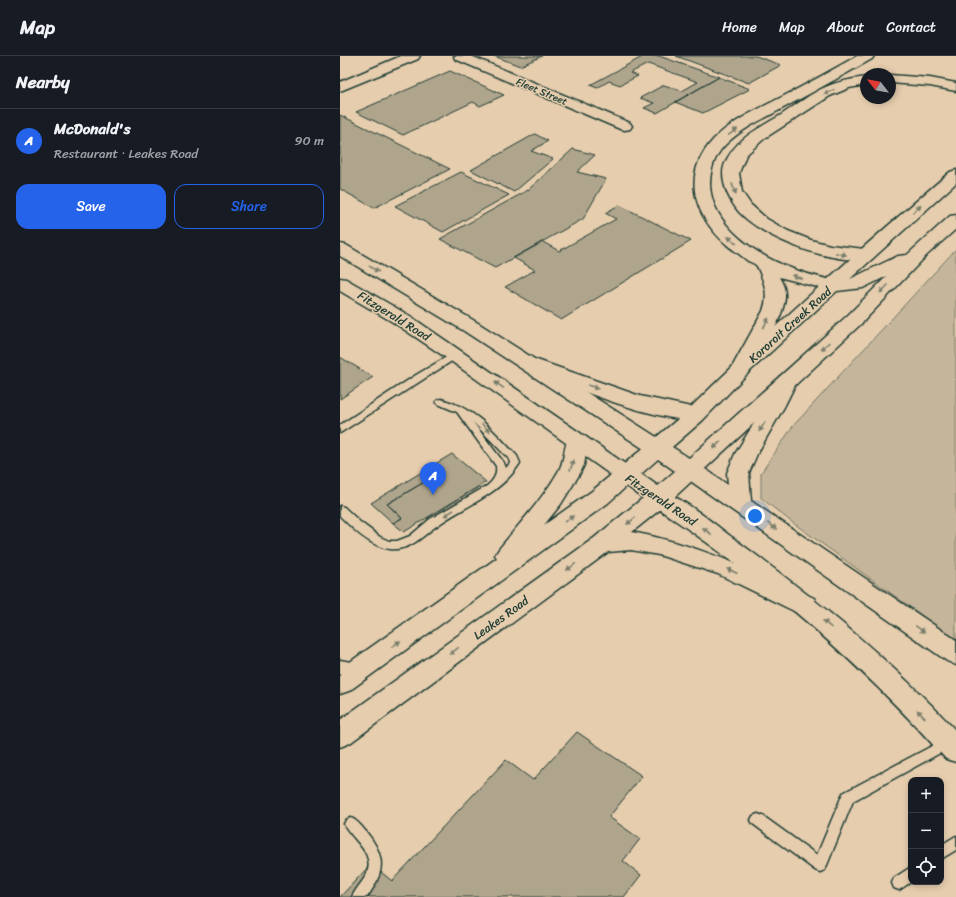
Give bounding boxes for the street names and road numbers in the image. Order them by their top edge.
street label: Fleet Street [513,73,571,111]
street label: Kororoit Creek Road [743,281,837,369]
street label: Fitzgerald Road [353,285,436,348]
street label: Fitzgerald Road [621,468,703,533]
street label: Leakes Road [469,590,534,646]

